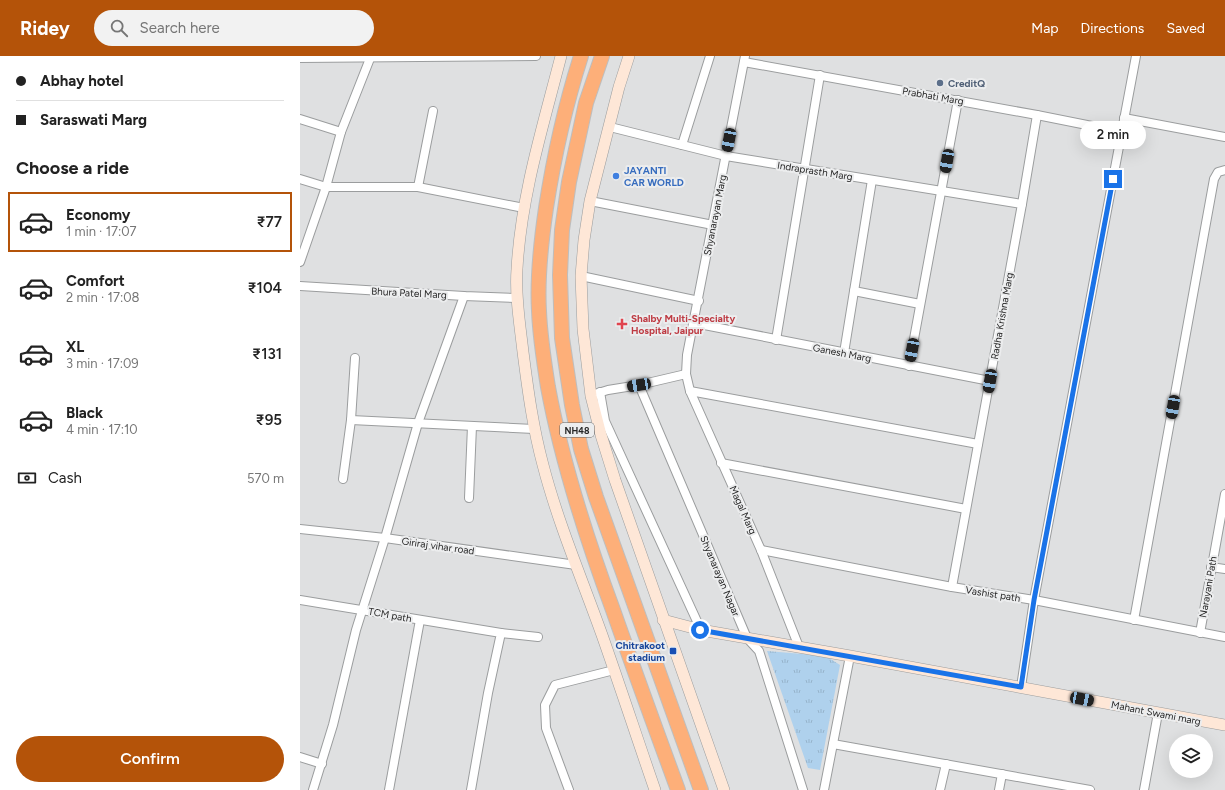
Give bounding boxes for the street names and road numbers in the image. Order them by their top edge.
street label: Prabhati Marg [901,84,965,108]
street label: Indraprasth Marg [776,159,854,183]
street label: Shyanarayan Marg [701,173,729,257]
street label: Radha Krishna Marg [988,271,1016,361]
street label: Bhura Patel Marg [371,285,447,301]
street label: Ganesh Marg [812,341,872,365]
road number: NH48 [560,423,594,437]
street label: Magal Marg [726,484,760,537]
street label: Giriraj vihar road [401,534,475,558]
street label: Shyanarayan Nagar [697,534,743,619]
street label: Narayani Path [1196,555,1220,619]
street label: Vashist path [965,583,1022,605]
street label: TCM path [367,605,413,625]
street label: Mahant Swami marg [1110,698,1202,728]

